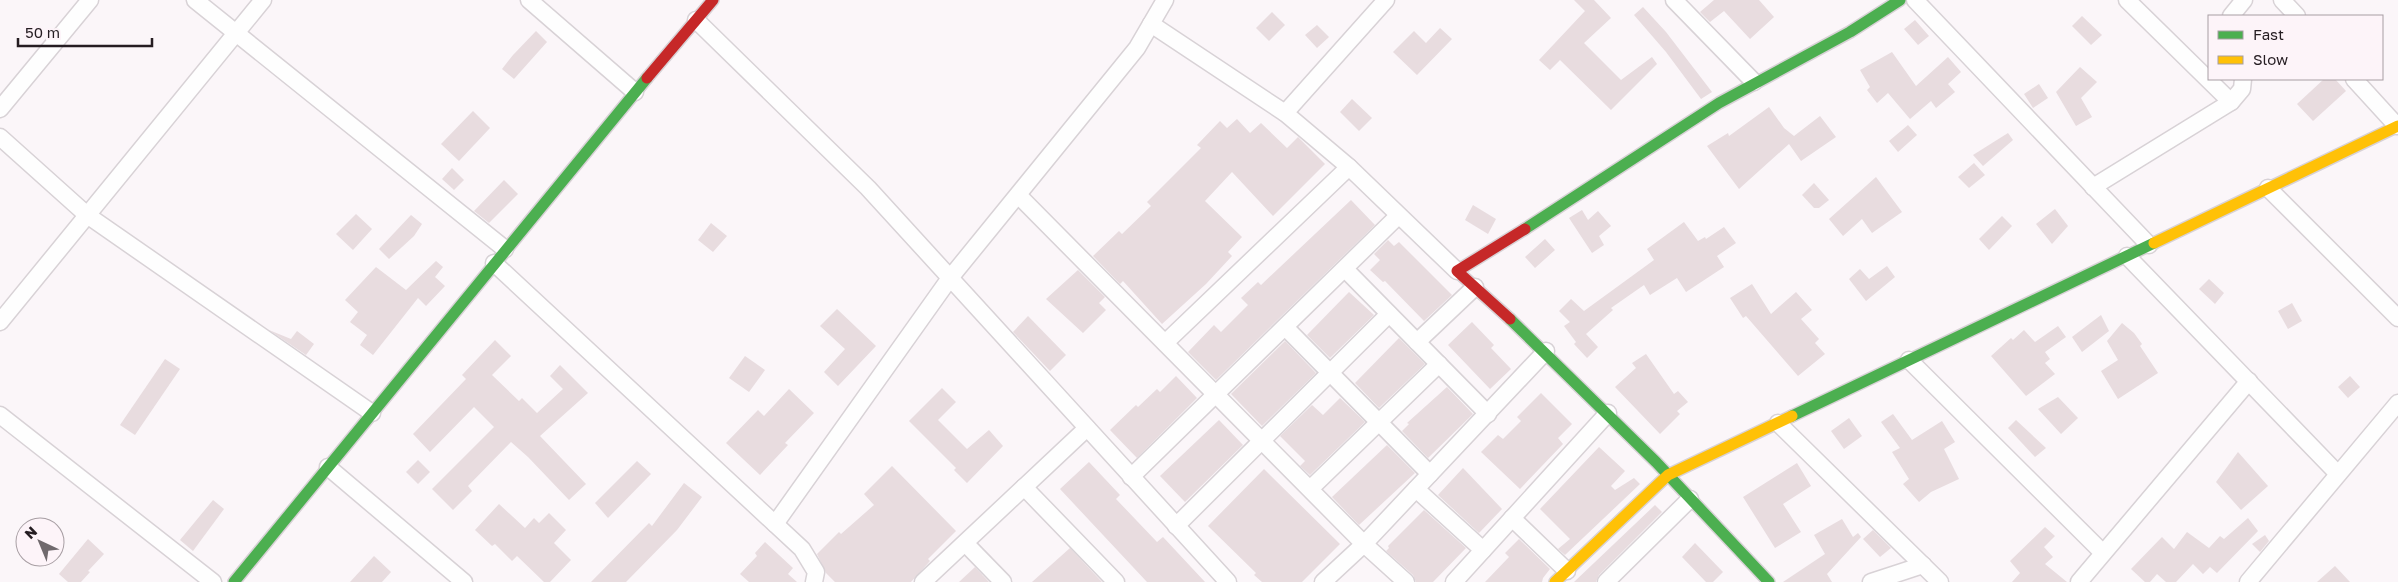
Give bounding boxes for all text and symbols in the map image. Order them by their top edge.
scale bar [18,15,151,47]
legend [2208,15,2383,80]
text: 50 m [25,23,60,41]
text: Fast [2253,25,2284,43]
text: Slow [2253,50,2288,68]
north arrow [15,517,65,567]
text: N [21,522,40,542]

